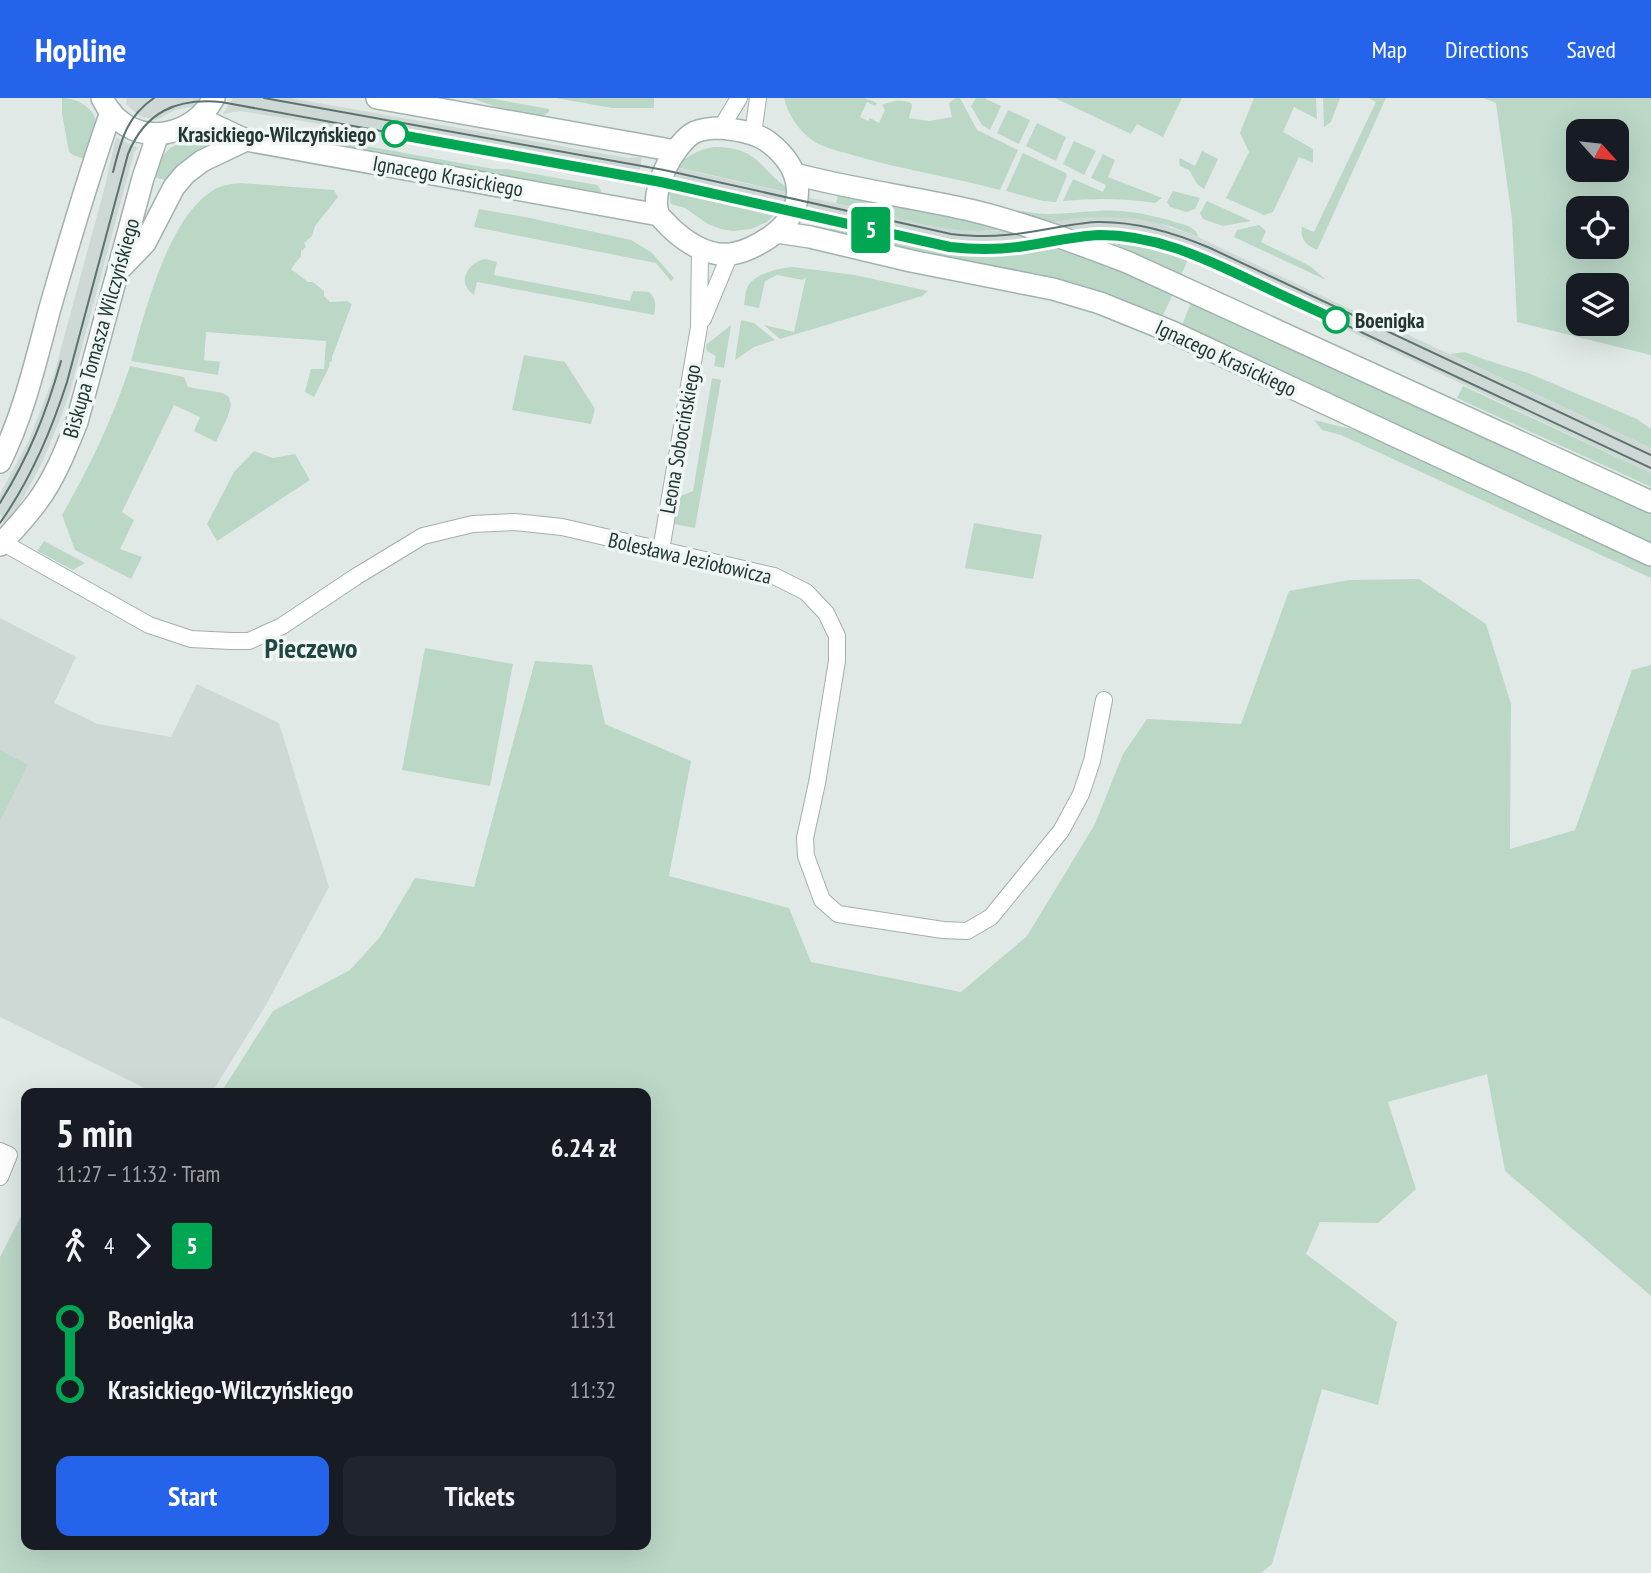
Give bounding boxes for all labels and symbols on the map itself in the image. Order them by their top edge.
north arrow [1566,119,1629,182]
place label: Krasickiego-Wilczyńskiego [178,121,376,148]
marker: Krasickiego-Wilczyńskiego [382,121,408,147]
street label: Ignacego Krasickiego [371,149,525,203]
line badge: 5 [848,207,894,253]
street label: Biskupa Tomasza Wilczyńskiego [57,215,145,441]
marker: Boenigka [1323,307,1349,333]
place label: Boenigka [1355,307,1425,334]
street label: Ignacego Krasickiego [1151,314,1301,402]
street label: Leona Sobocińskiego [654,362,706,516]
street label: Bolesława Jeziołowicza [606,526,774,590]
district label: Pieczewo [265,629,357,666]

